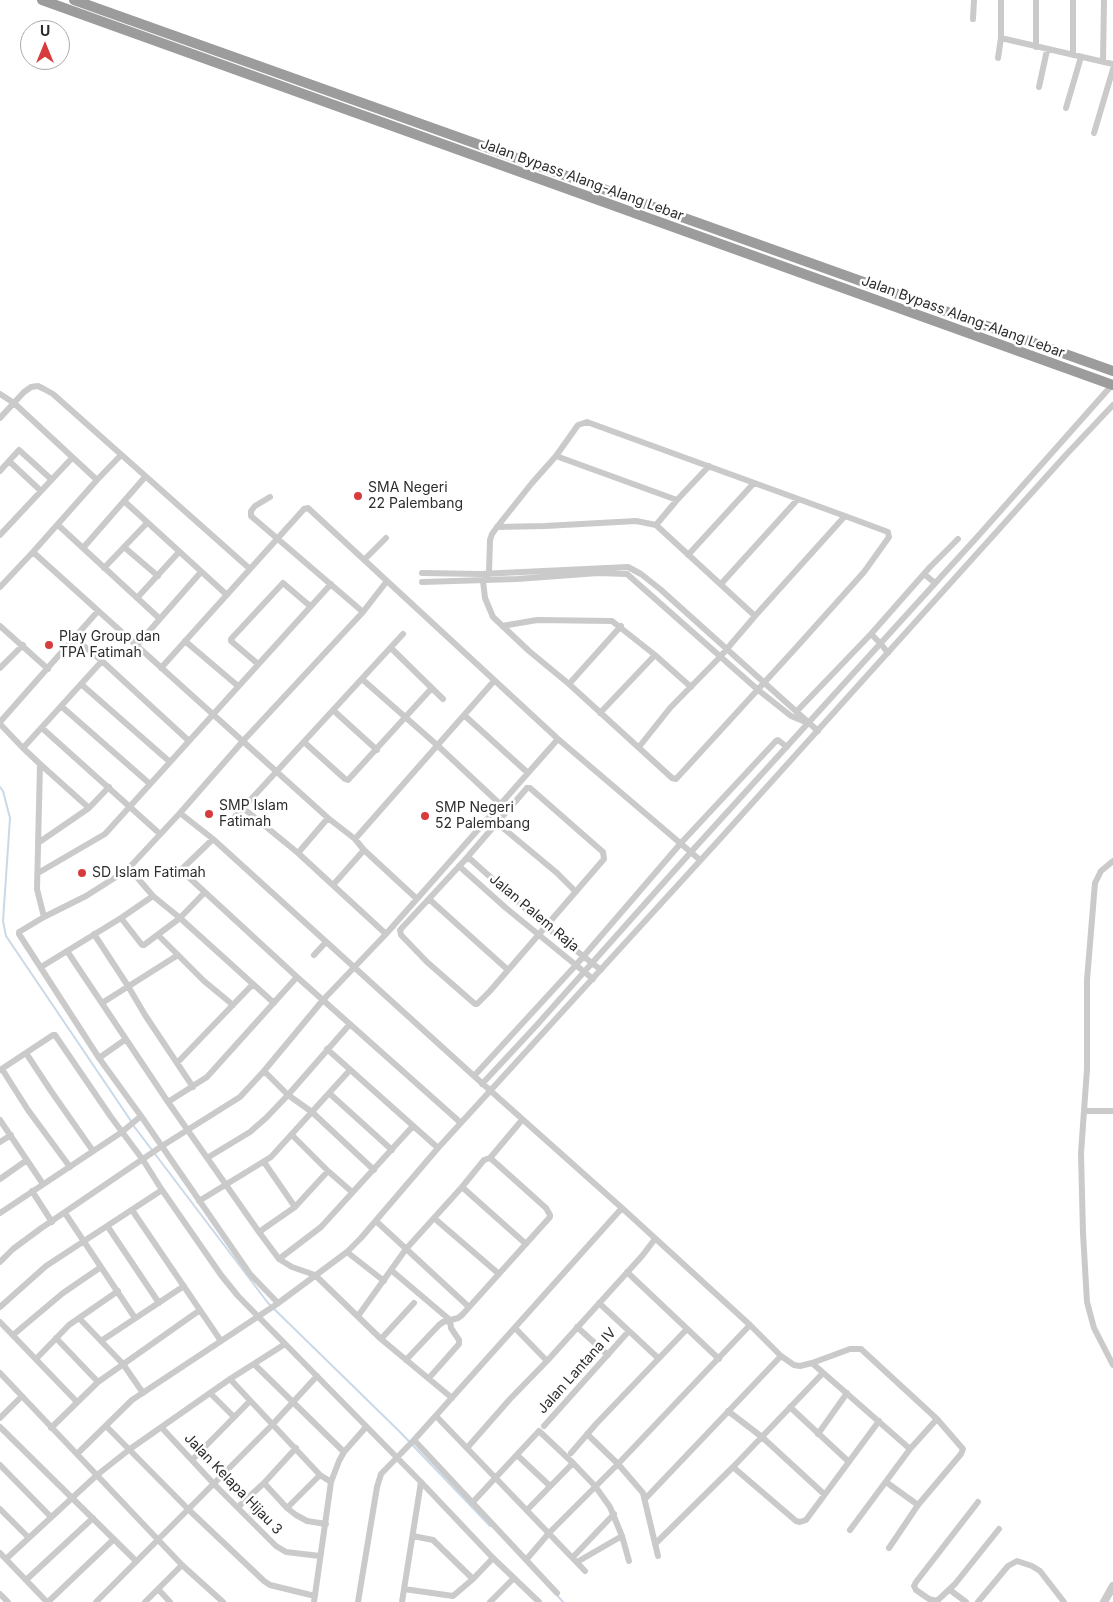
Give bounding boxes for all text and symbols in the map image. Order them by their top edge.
north arrow [20,20,70,70]
text: U [40,22,50,39]
street label: Jalan Bypass Alang-Alang Lebar [478,135,686,225]
street label: Jalan Bypass Alang-Alang Lebar [859,272,1067,362]
place label: SMA Negeri 22 Palembang [368,480,463,512]
marker: SMA Negeri 22 Palembang [352,490,364,502]
place label: Play Group dan TPA Fatimah [59,629,160,662]
marker: Play Group dan TPA Fatimah [43,639,55,651]
place label: SMP Islam Fatimah [219,798,288,830]
place label: SMP Negeri 52 Palembang [435,800,530,832]
marker: SMP Islam Fatimah [203,808,215,820]
marker: SMP Negeri 52 Palembang [419,810,431,822]
place label: SD Islam Fatimah [92,865,206,881]
marker: SD Islam Fatimah [76,867,88,879]
street label: Jalan Palem Raja [486,871,582,955]
street label: Jalan Lantana IV [534,1325,620,1417]
street label: Jalan Kelapa Hijau 3 [180,1430,286,1538]

